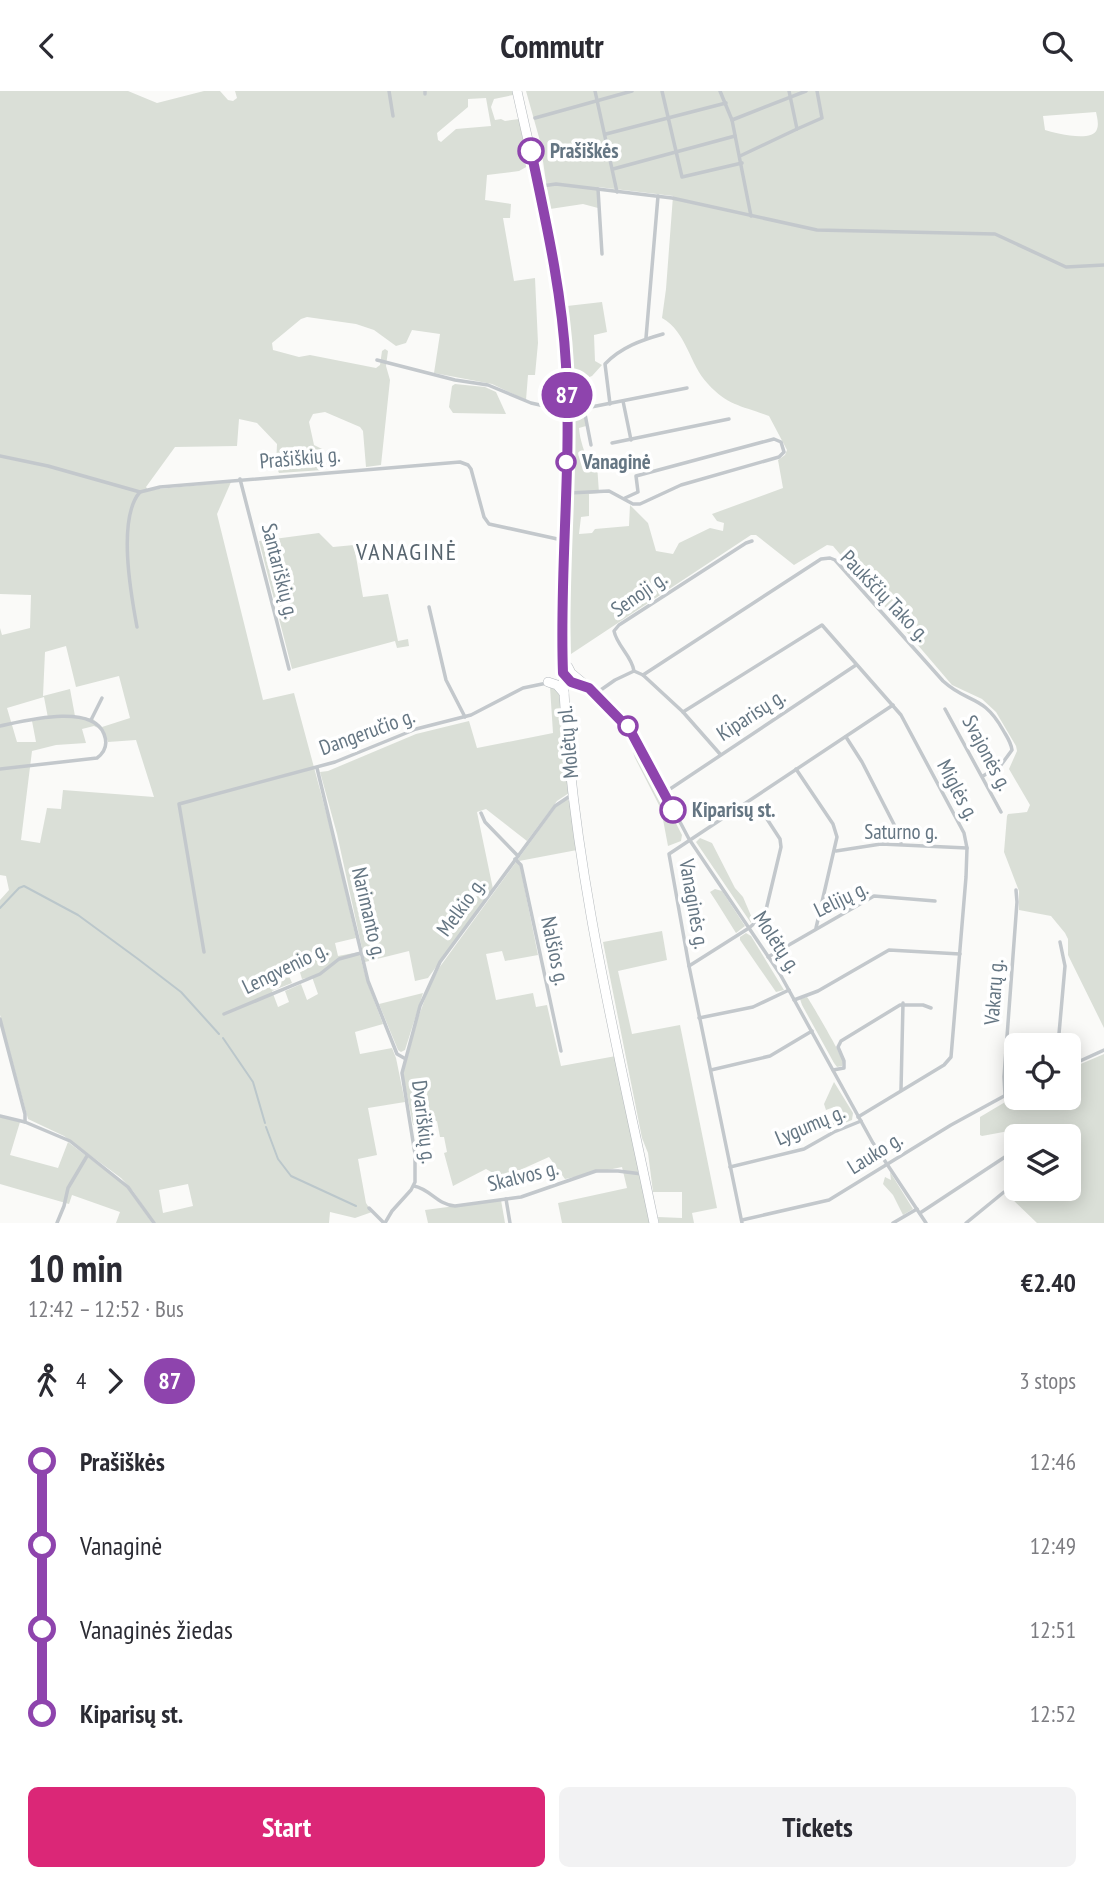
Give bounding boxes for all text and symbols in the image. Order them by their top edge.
text: Commutr [500,25,604,67]
icon: back [28,27,66,65]
icon: search [1038,27,1076,65]
place label: Prašiškės [550,137,619,164]
marker: Prašiškės [518,138,544,164]
line badge: 87 [536,372,598,418]
text: 87 [556,379,578,410]
street label: Prašiškių g. [258,441,341,474]
place label: Vanaginė [581,448,651,475]
marker: Vanaginė [556,452,576,472]
street label: Santariškių g. [256,520,305,621]
district label: VANAGINĖ [355,536,458,567]
street label: Paukščių Tako g. [835,544,936,647]
street label: Senoji g. [605,565,672,623]
street label: Kiparisų g. [711,682,790,747]
street label: Dangeručio g. [315,702,418,761]
street label: Molėtų pl. [551,704,584,780]
street label: Svajonės g. [956,711,1018,795]
unlabelled marker [618,716,638,736]
street label: Miglės g. [931,755,986,825]
place label: Kiparisų st. [692,796,776,823]
marker: Kiparisų st. [660,797,686,823]
street label: Saturno g. [864,818,938,845]
street label: Vanaginės g. [673,856,716,951]
street label: Narimanto g. [346,864,393,961]
street label: Melkio g. [430,872,491,941]
street label: Lelijų g. [809,874,872,923]
street label: Molėtų g. [748,906,807,978]
street label: Nalšios g. [535,914,576,988]
street label: Lengvenio g. [238,935,332,1000]
street label: Vakarų g. [978,958,1009,1027]
map controls [1004,1033,1081,1201]
button: locate [1004,1033,1081,1110]
street label: Dvariškių g. [406,1079,443,1165]
street label: Lygumų g. [771,1098,849,1151]
button: layers [1004,1124,1081,1201]
street label: Lauko g. [842,1125,907,1180]
street label: Skalvos g. [485,1154,561,1197]
text: 10 min [28,1243,123,1292]
text: €2.40 [1021,1266,1076,1299]
text: 12:42 – 12:52 · Bus [28,1294,184,1323]
icon: walk [28,1362,66,1400]
icon: forward [96,1362,134,1400]
text: 87 [158,1365,181,1396]
text: 4 [76,1366,86,1395]
text: 3 stops [1019,1366,1076,1395]
text: Prašiškės [80,1445,165,1478]
text: 12:46 [1030,1447,1076,1476]
text: Vanaginė [80,1529,162,1562]
text: 12:49 [1030,1531,1076,1560]
text: Vanaginės žiedas [80,1613,233,1646]
text: 12:51 [1030,1615,1076,1644]
text: Kiparisų st. [80,1697,183,1730]
text: 12:52 [1030,1699,1076,1728]
button: Start [28,1787,545,1867]
button: Tickets [559,1787,1076,1867]

